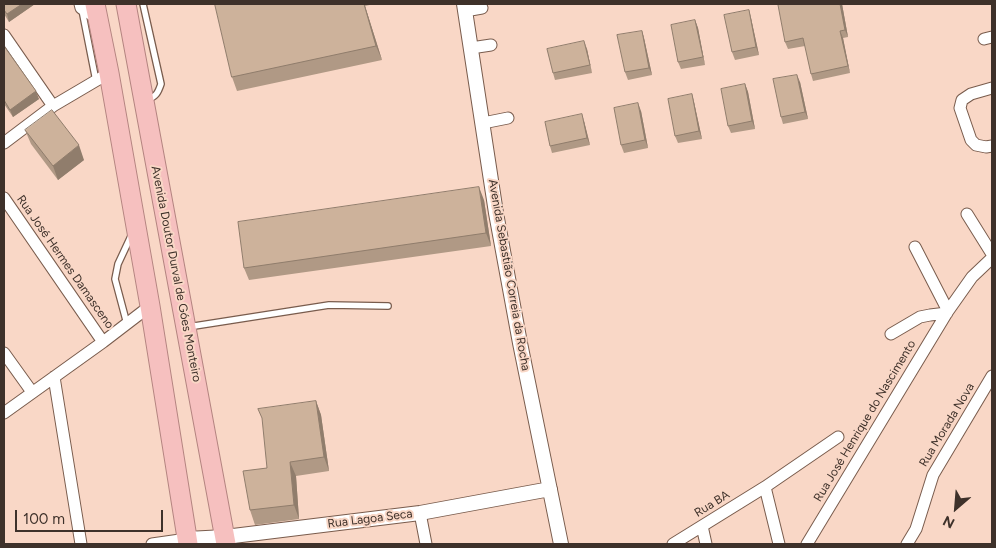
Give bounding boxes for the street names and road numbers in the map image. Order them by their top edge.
street label: Avenida Doutor Durval de Góes Monteiro [148,165,204,383]
street label: Avenida Sebastião Correia da Rocha [485,178,533,372]
street label: Rua José Hermes Damasceno [13,193,117,331]
street label: Rua José Henrique do Nascimento [811,338,919,504]
street label: Rua Morada Nova [916,381,978,469]
street label: Rua BA [692,488,732,520]
street label: Rua Lagoa Seca [327,507,413,531]

